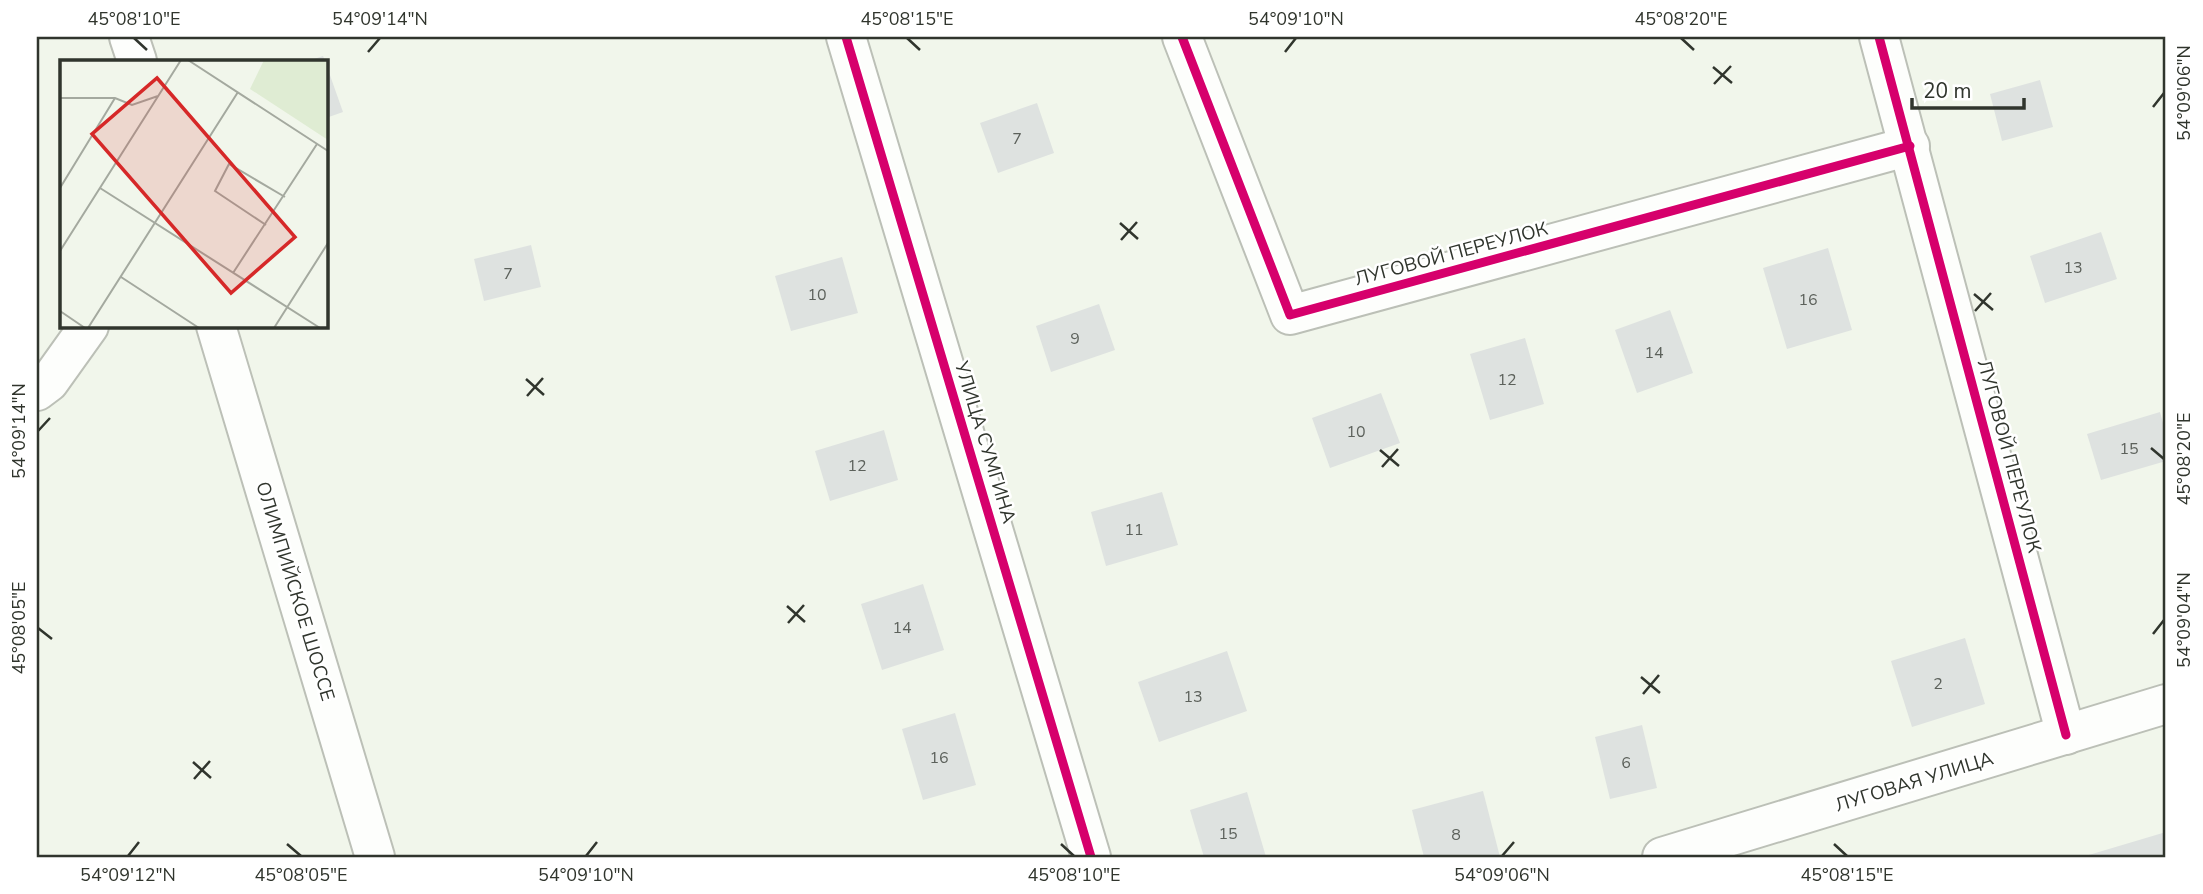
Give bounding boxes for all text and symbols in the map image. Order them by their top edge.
text: 45°08'10"E [88,7,181,31]
text: 54°09'14"N [332,7,428,31]
text: 45°08'15"E [861,7,954,31]
text: 54°09'10"N [1248,7,1344,31]
text: 45°08'20"E [1635,7,1728,31]
text: 54°09'06"N [2172,45,2196,141]
inset map [60,60,327,327]
scale bar [1912,66,2024,110]
text: 20 m [1923,77,1972,105]
house number: 7 [1012,128,1022,150]
street label: ЛУГОВОЙ ПЕРЕУЛОК [1352,216,1551,292]
house number: 13 [2063,257,2083,279]
house number: 7 [503,263,513,285]
house number: 10 [807,284,827,306]
house number: 16 [1798,289,1818,311]
house number: 9 [1070,328,1080,350]
house number: 14 [1644,342,1664,364]
street label: УЛИЦА СУМГИНА [948,357,1022,527]
street label: ЛУГОВОЙ ПЕРЕУЛОК [1971,357,2047,556]
house number: 12 [1497,369,1517,391]
text: 54°09'14"N [7,383,31,479]
text: 45°08'20"E [2172,413,2196,506]
house number: 10 [1346,421,1366,443]
house number: 15 [2119,438,2139,460]
house number: 12 [847,455,867,477]
street label: ОЛИМПИЙСКОЕ ШОССЕ [249,479,341,704]
house number: 11 [1124,519,1144,541]
text: 54°09'04"N [2172,572,2196,668]
text: 45°08'05"E [7,582,31,675]
house number: 14 [892,617,912,639]
house number: 2 [1933,673,1943,695]
house number: 13 [1183,686,1203,708]
street label: ЛУГОВАЯ УЛИЦА [1832,745,1997,818]
house number: 16 [929,747,949,769]
house number: 6 [1621,752,1631,774]
house number: 15 [1218,823,1238,845]
house number: 8 [1451,824,1461,846]
text: 54°09'12"N [80,863,176,887]
text: 45°08'05"E [255,863,348,887]
text: 54°09'10"N [538,863,634,887]
text: 45°08'10"E [1028,863,1121,887]
text: 54°09'06"N [1454,863,1550,887]
text: 45°08'15"E [1801,863,1894,887]

